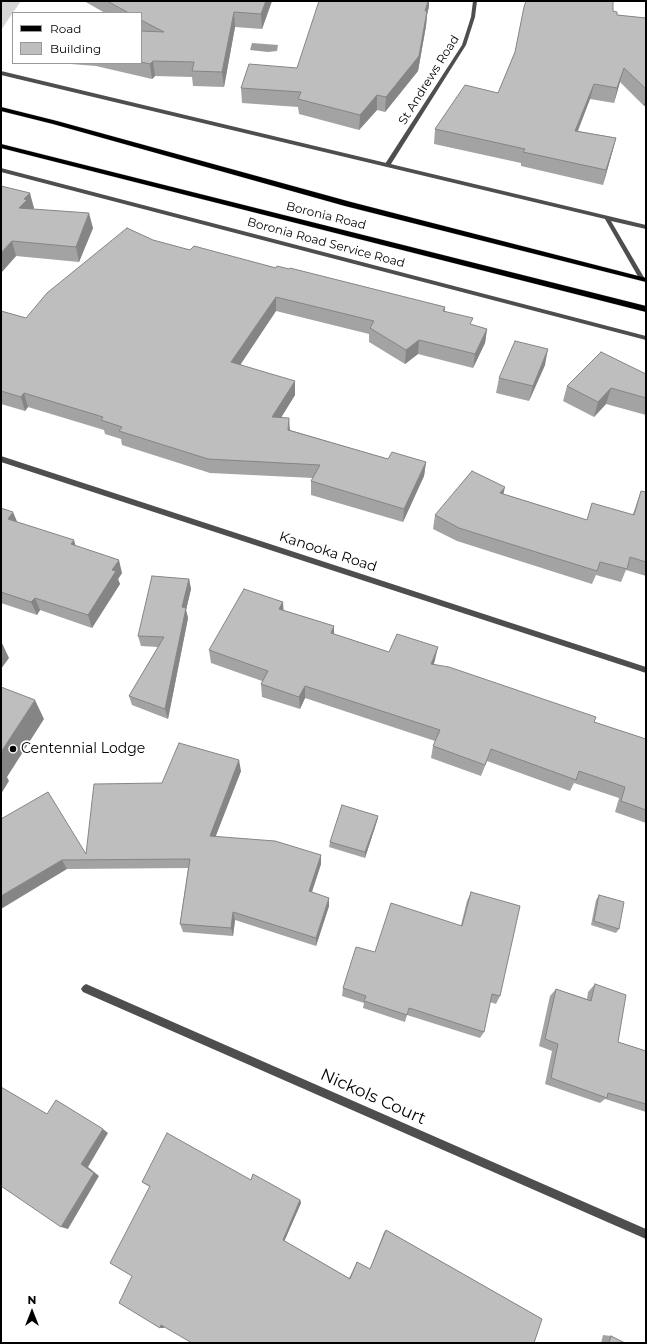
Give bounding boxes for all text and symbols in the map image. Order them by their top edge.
legend [12,12,142,64]
text: Road [50,21,81,36]
street label: St Andrews Road [396,33,462,127]
text: Building [50,41,101,56]
street label: Boronia Road [285,199,367,233]
street label: Boronia Road Service Road [246,215,406,271]
street label: Kanooka Road [277,528,379,576]
place label: Centennial Lodge [21,741,145,757]
marker: Centennial Lodge [8,744,18,754]
street label: Nickols Court [317,1065,429,1129]
north arrow [12,1292,52,1332]
text: N [28,1293,36,1307]

